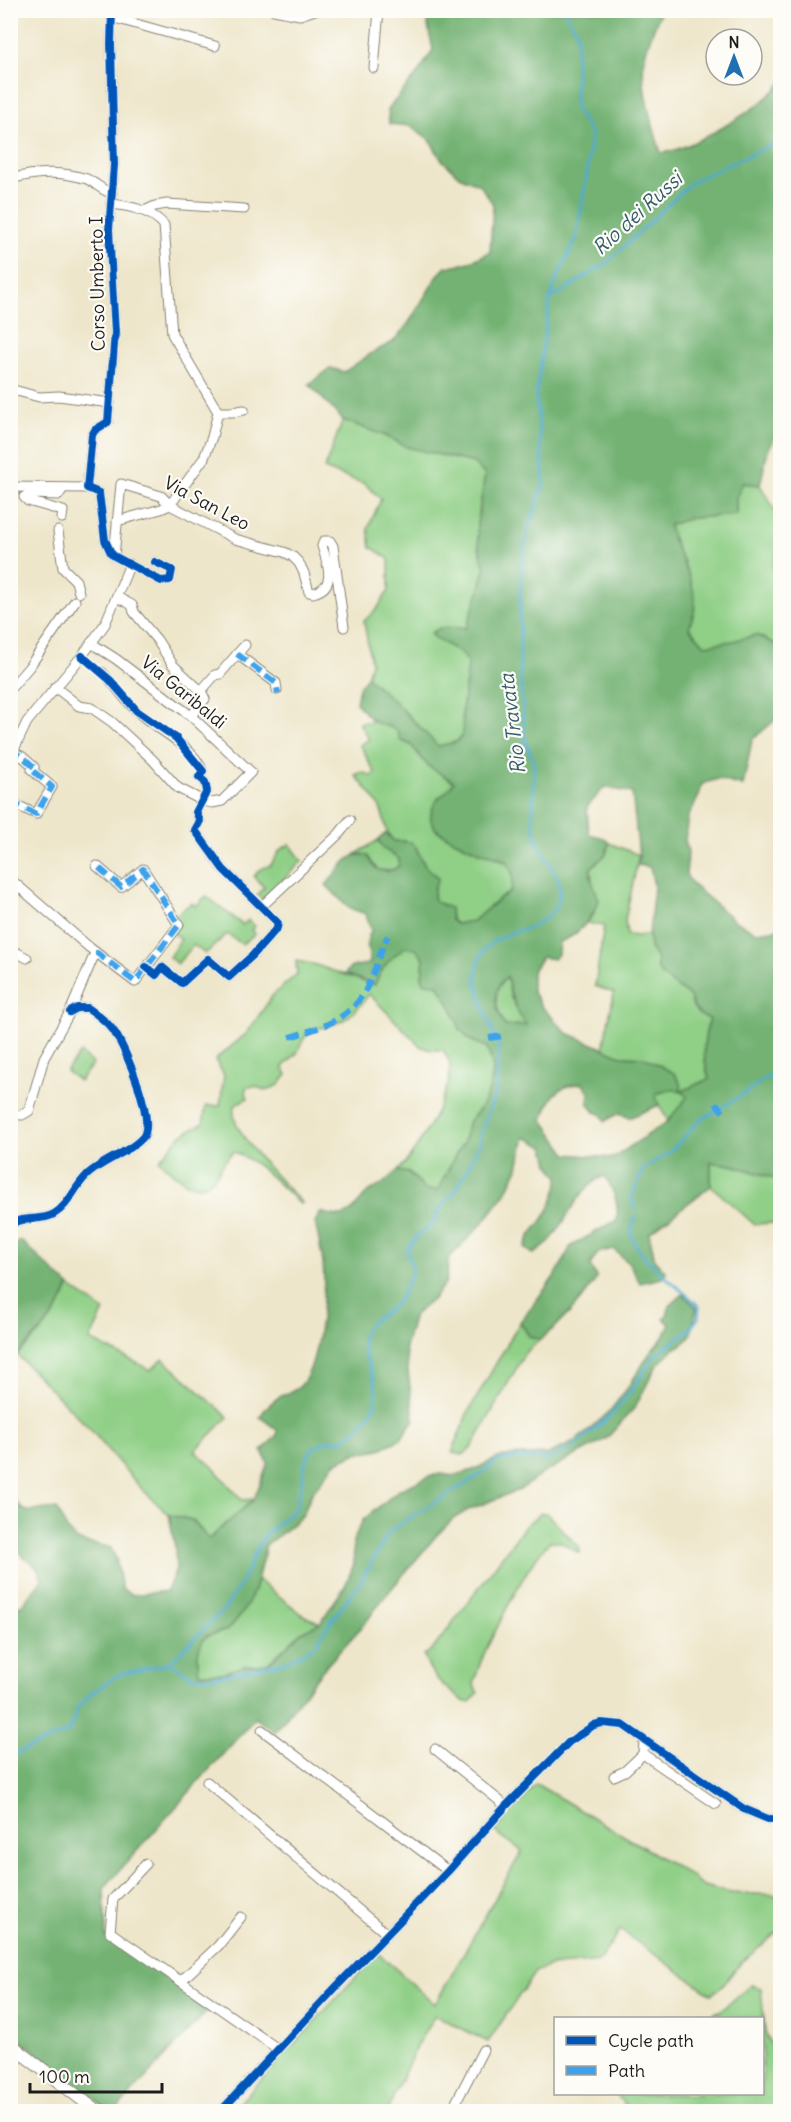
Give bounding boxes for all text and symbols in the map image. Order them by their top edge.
north arrow [704,27,764,87]
text: N [728,32,740,52]
water label: Rio dei Russi [587,165,689,260]
street label: Corso Umberto I [84,216,110,352]
street label: Via San Leo [160,471,254,535]
street label: Via Garibaldi [137,651,231,733]
water label: Rio Travata [493,671,531,776]
legend [554,2017,764,2095]
text: Cycle path [608,2029,694,2052]
scale bar [30,2056,162,2094]
text: Path [608,2059,645,2082]
text: 100 m [39,2065,90,2088]

